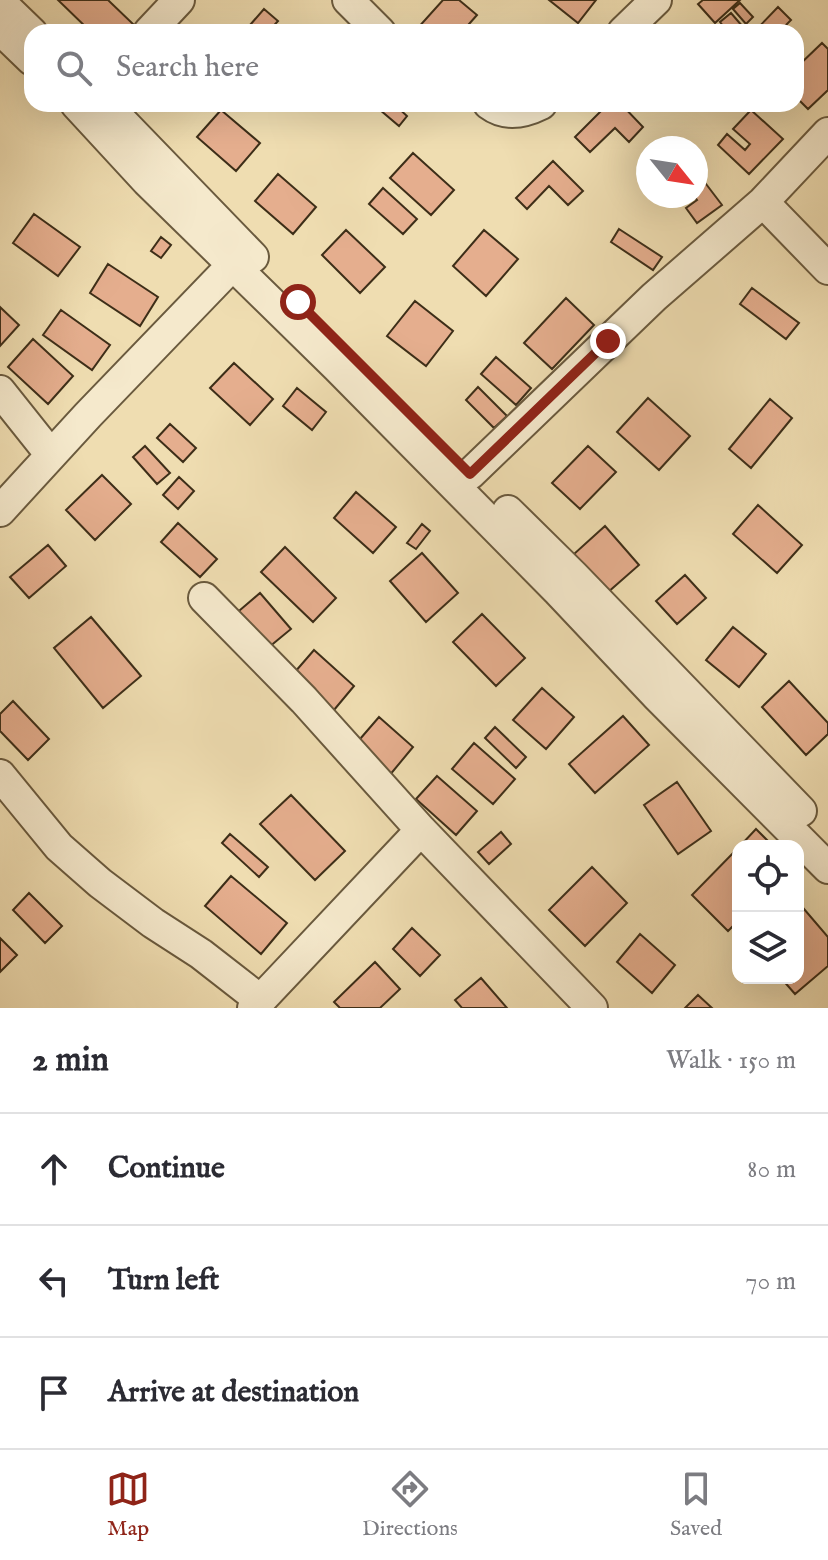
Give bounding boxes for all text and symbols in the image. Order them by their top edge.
search box [24,24,804,112]
icon: search [52,46,96,90]
text: Search here [116,49,259,87]
north arrow [636,136,708,208]
route start [280,284,316,320]
route end [590,323,626,359]
map controls [732,840,804,984]
button: locate [732,840,804,912]
button: layers [732,912,804,984]
text: 2 min [32,1039,109,1082]
text: Walk · 150 m [666,1044,796,1077]
icon: ahead [32,1147,76,1191]
text: Continue [108,1150,225,1188]
text: 80 m [747,1153,796,1186]
icon: left [32,1259,76,1303]
text: Turn left [108,1262,219,1300]
text: 70 m [745,1265,796,1298]
icon: arrive [32,1371,76,1415]
text: Arrive at destination [108,1374,359,1412]
tab: Map [106,1467,150,1543]
tab: Directions [362,1467,458,1543]
tab: Saved [670,1467,722,1543]

